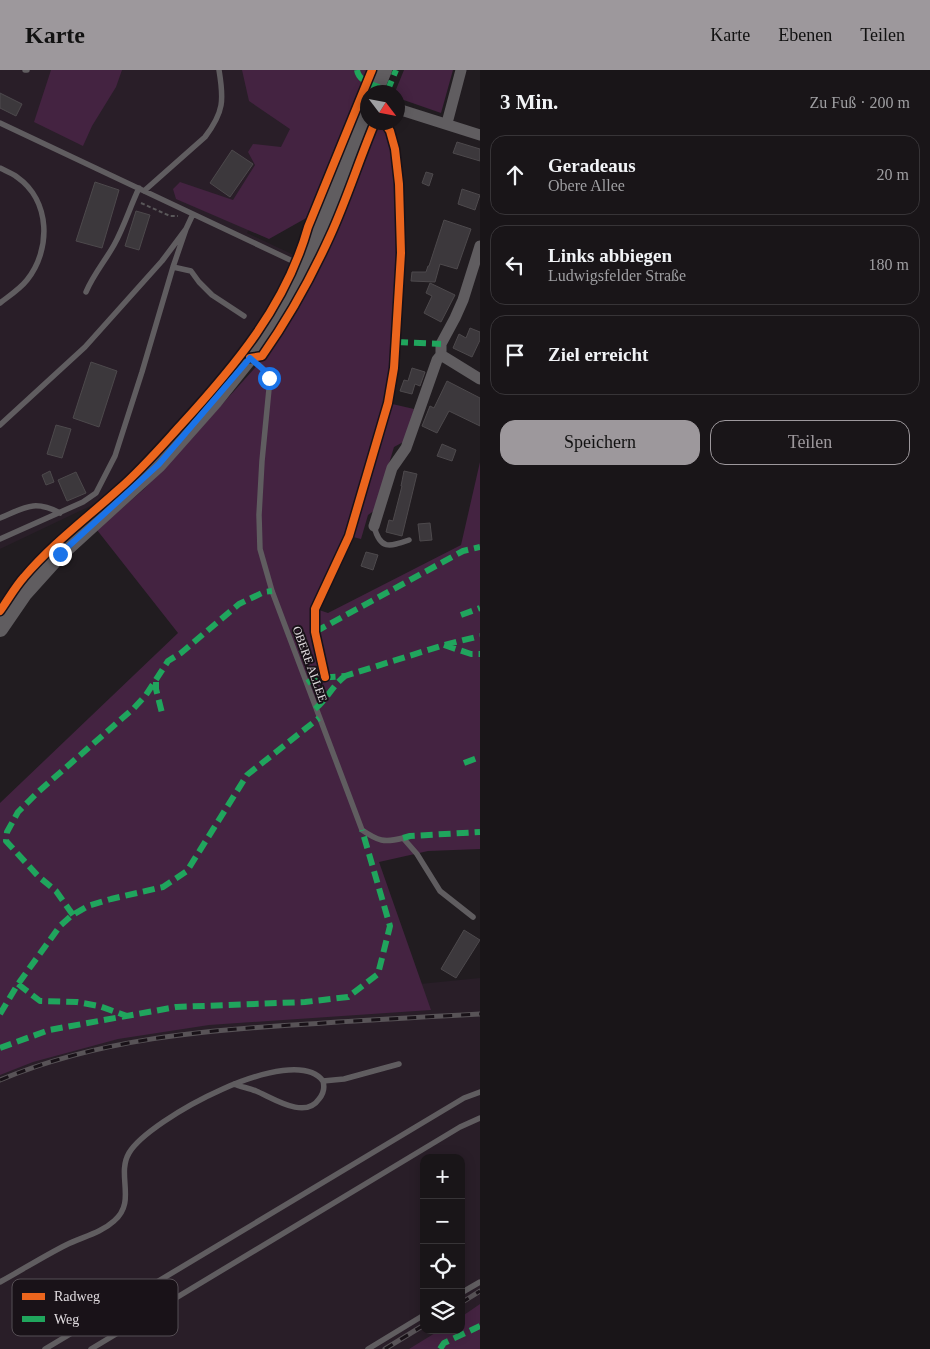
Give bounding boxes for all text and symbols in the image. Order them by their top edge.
text: Karte [25,22,85,48]
text: Karte [710,25,750,45]
text: Ebenen [778,25,832,45]
text: Teilen [860,25,905,45]
north arrow [360,85,405,130]
text: 3 Min. [500,90,558,114]
text: Zu Fuß · 200 m [810,94,910,111]
text: Geradeaus [548,155,636,176]
icon: ahead [501,161,529,189]
text: 20 m [877,166,909,183]
text: Obere Allee [548,177,625,194]
text: Links abbiegen [548,245,672,266]
icon: left [501,251,529,279]
text: 180 m [869,256,909,273]
text: Ludwigsfelder Straße [548,267,686,284]
icon: arrive [501,341,529,369]
text: Ziel erreicht [548,344,648,365]
route start [258,367,281,390]
button: Speichern [500,420,700,465]
button: Teilen [710,420,910,465]
route end [49,543,72,566]
street label: OBERE ALLEE [290,624,330,704]
map controls [420,1154,465,1334]
button: + [420,1154,465,1199]
button: − [420,1199,465,1244]
button: locate [420,1244,465,1289]
legend [12,1279,178,1336]
text: Radweg [54,1289,100,1304]
button: layers [420,1289,465,1334]
text: Weg [54,1312,79,1327]

